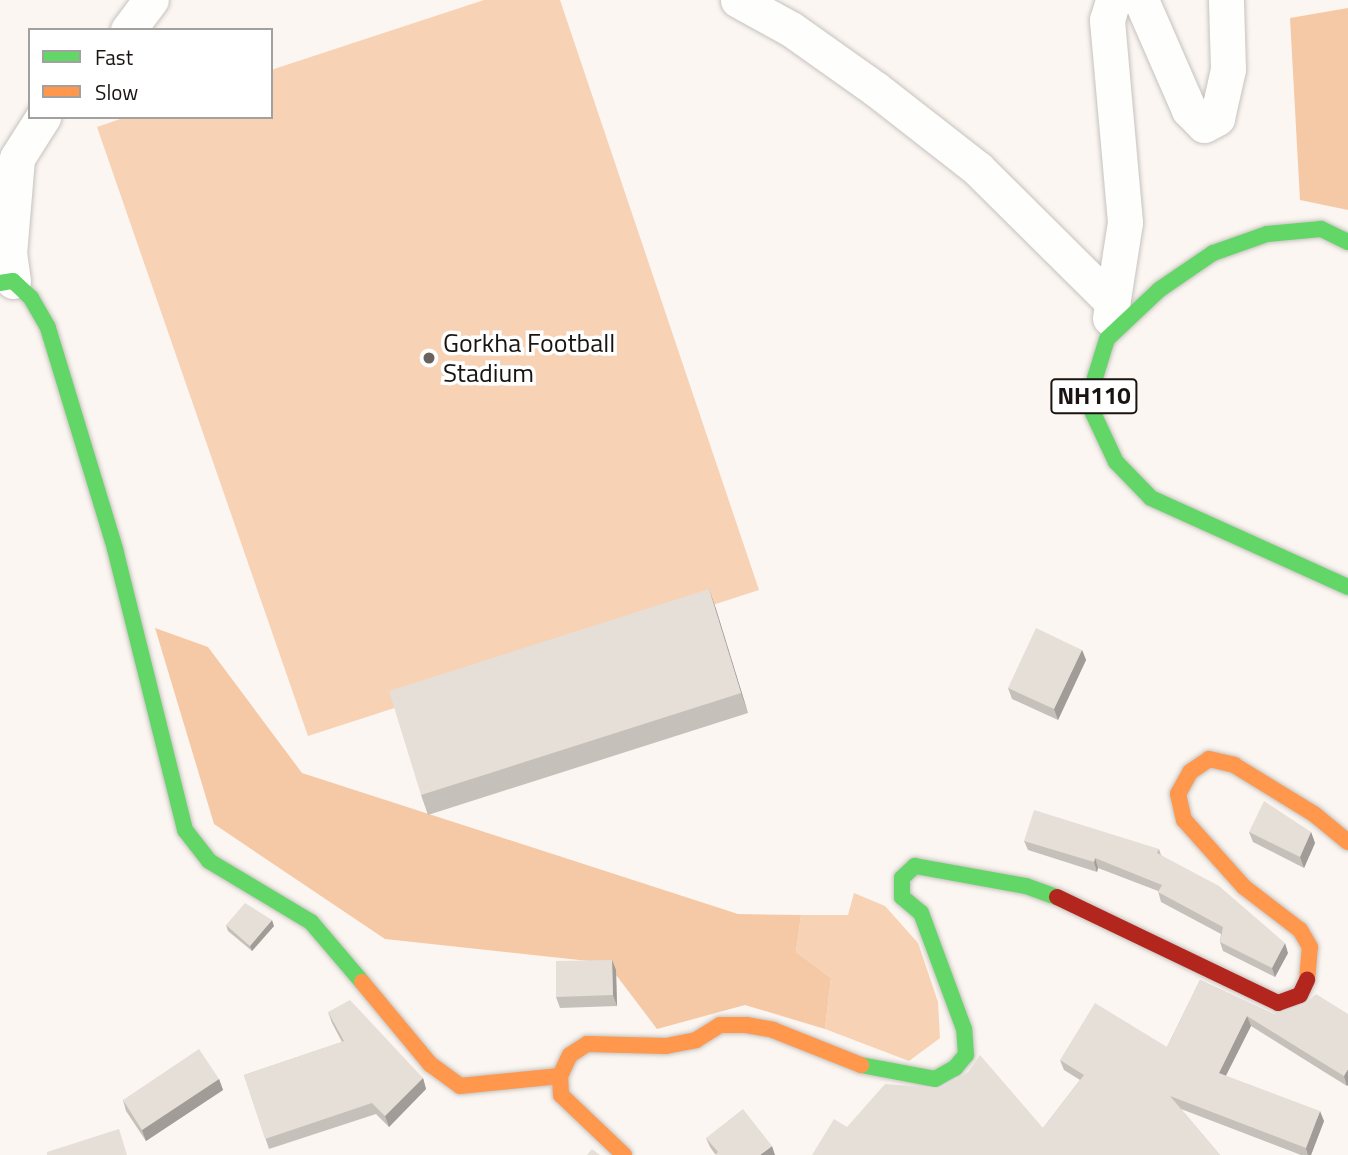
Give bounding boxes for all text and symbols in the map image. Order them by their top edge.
legend [28,28,273,119]
text: Fast [95,41,133,73]
text: Slow [95,76,138,108]
place label: Gorkha Football Stadium [443,327,615,388]
marker: Gorkha Football Stadium [421,350,437,366]
road number: NH110 [1050,376,1138,416]

